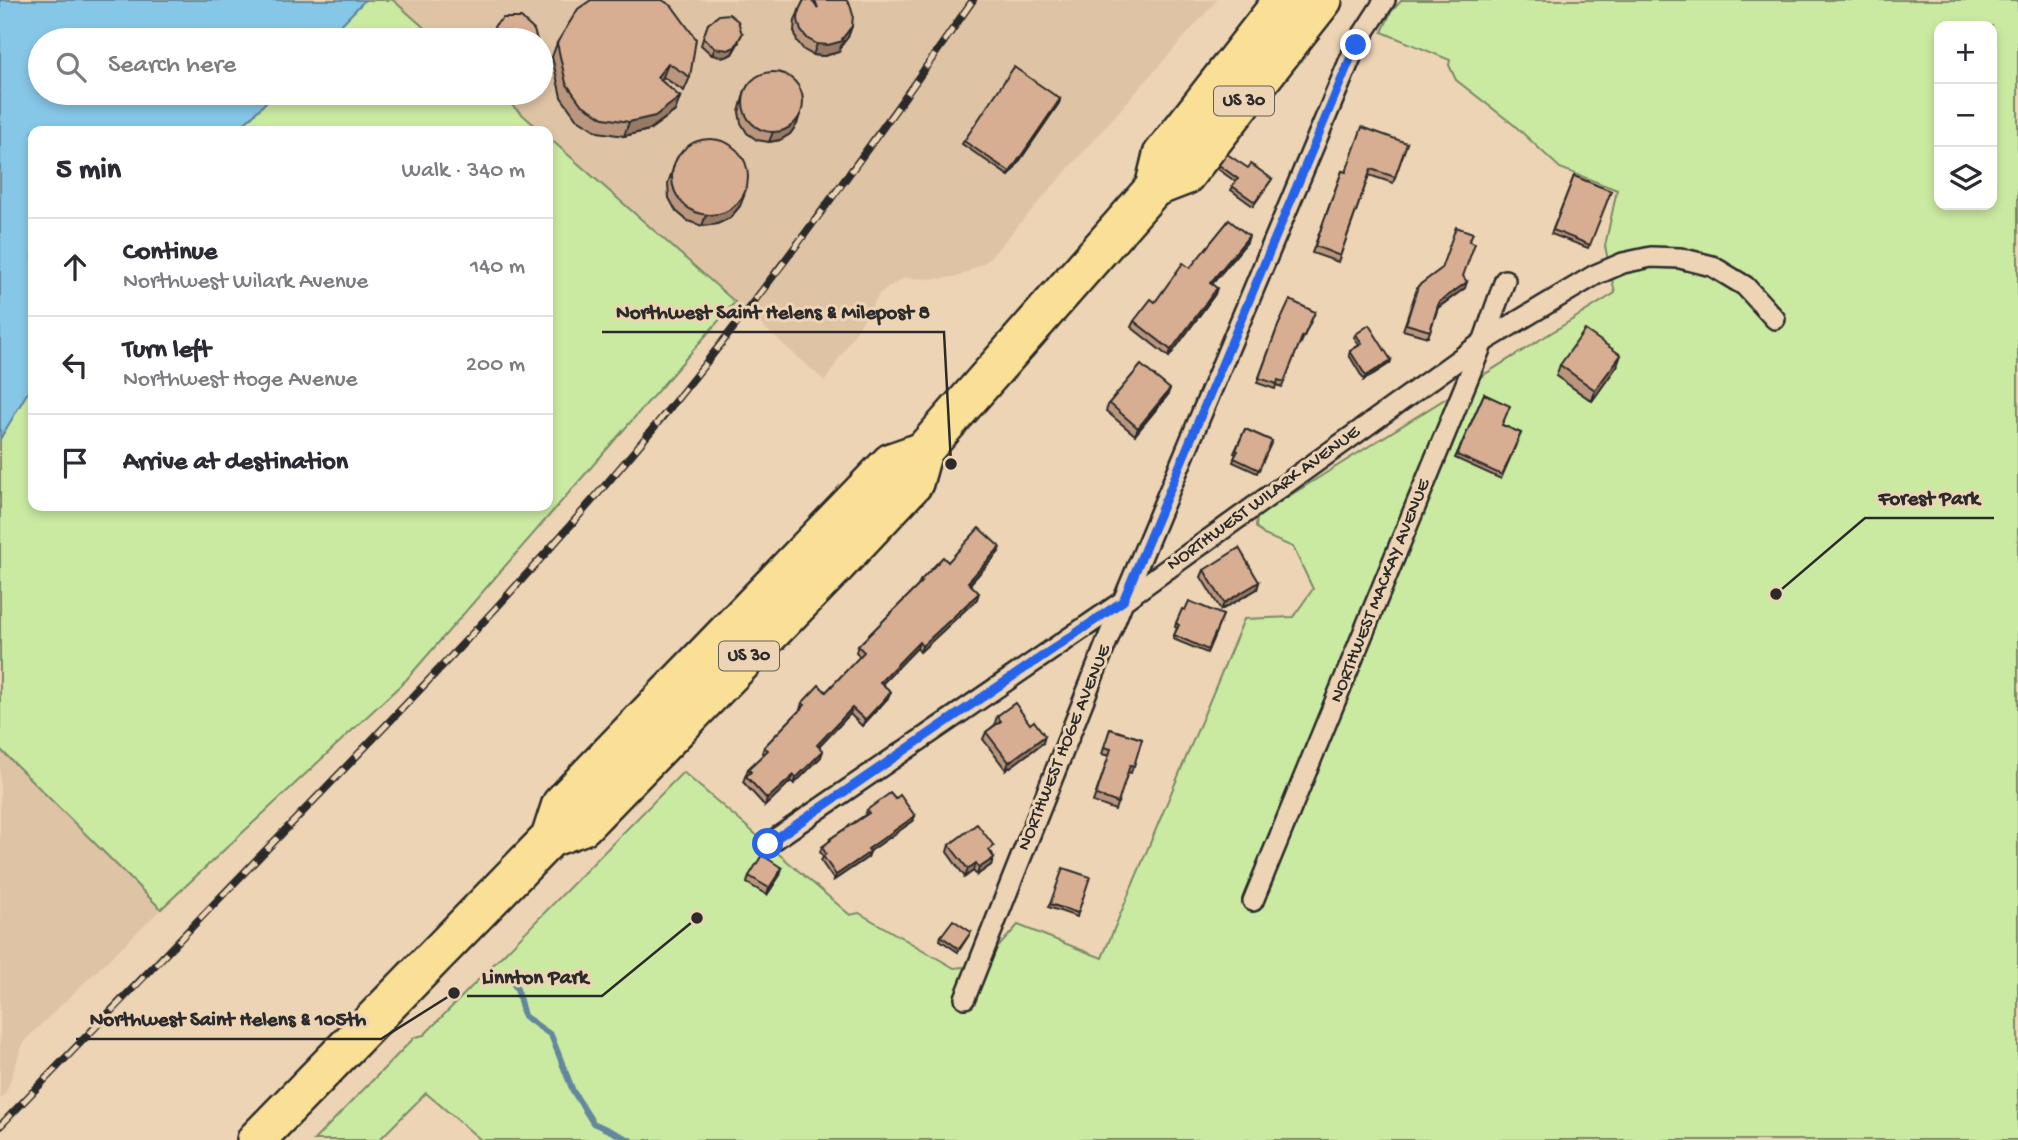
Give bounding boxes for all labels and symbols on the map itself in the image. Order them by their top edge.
route end [1340,29,1371,60]
road number: US 30 [1214,86,1274,116]
callout: Northwest Saint Helens & Milepost 8 [602,290,944,332]
text: Northwest Saint Helens & Milepost 8 [616,302,930,327]
street label: NORTHWEST WILARK AVENUE [1163,420,1366,577]
street label: NORTHWEST MACKAY AVENUE [1326,475,1437,706]
callout: Forest Park [1865,476,1994,518]
text: Forest Park [1877,488,1982,513]
street label: NORTHWEST HOGE AVENUE [1013,641,1117,854]
road number: US 30 [719,642,779,670]
route start [752,828,783,859]
callout: Linnton Park [467,954,602,996]
text: Linnton Park [482,967,591,992]
callout: Northwest Saint Helens & 105th [76,997,381,1039]
text: Northwest Saint Helens & 105th [90,1009,367,1034]

